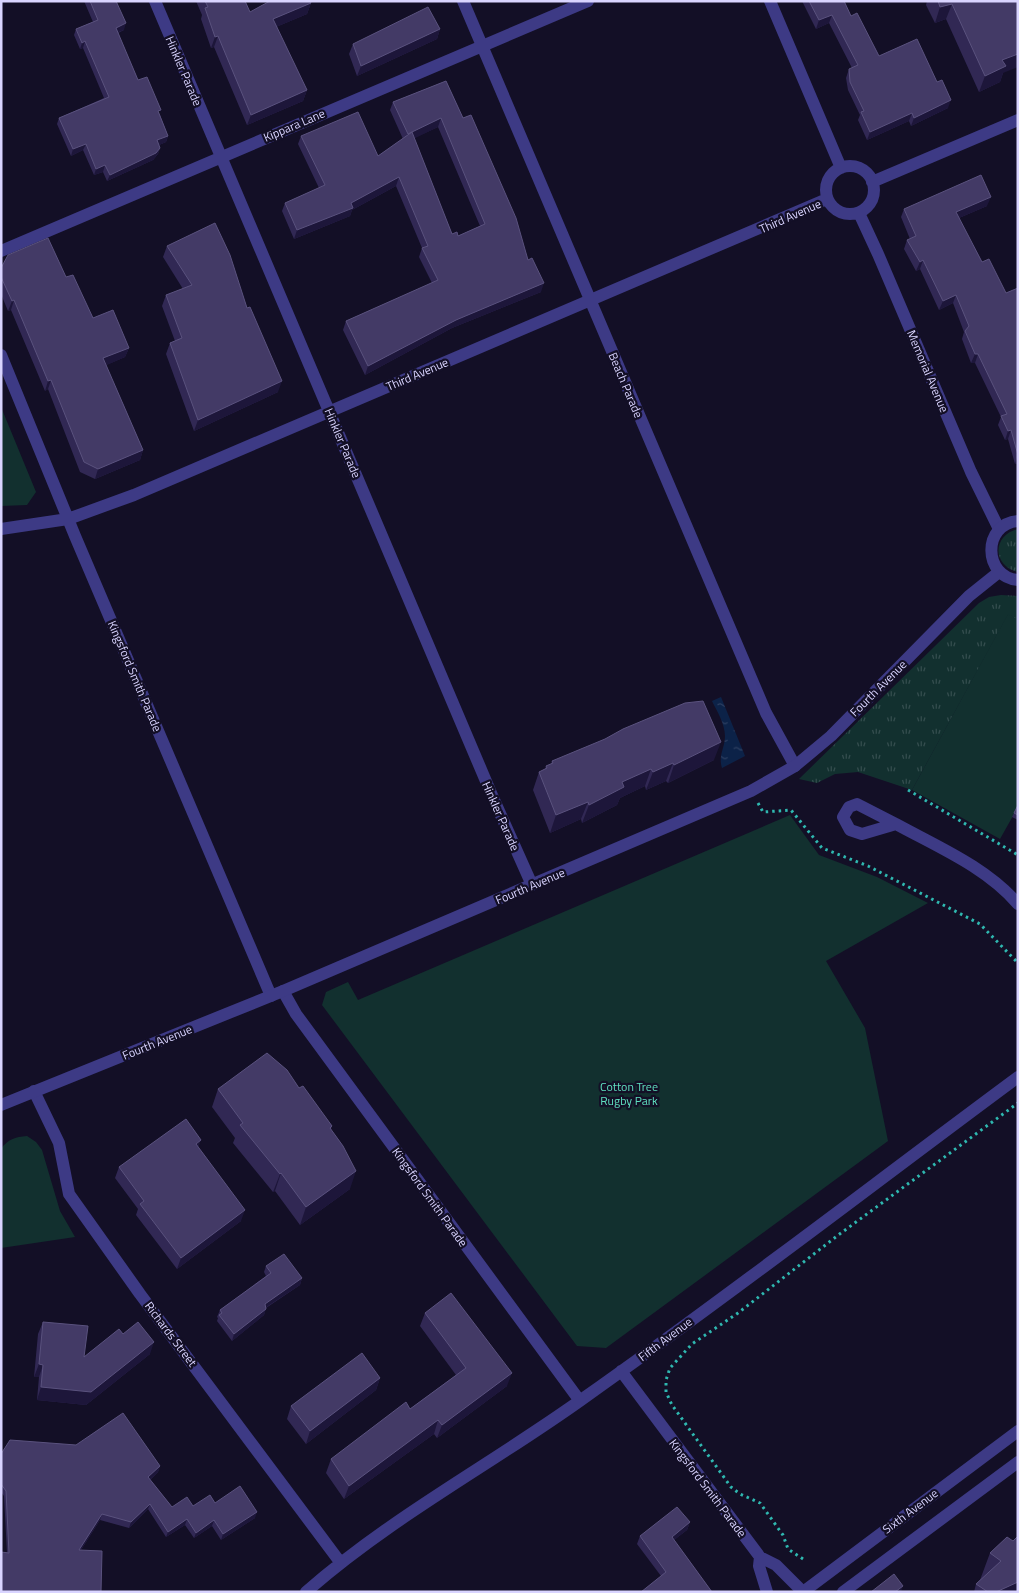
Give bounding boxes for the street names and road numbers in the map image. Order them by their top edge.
street label: Hinkler Parade [161,33,207,109]
street label: Kippara Lane [260,104,328,146]
street label: Third Avenue [756,194,824,238]
street label: Memorial Avenue [902,327,954,415]
street label: Beach Parade [604,349,648,421]
street label: Third Avenue [383,352,451,396]
street label: Hinkler Parade [320,405,366,481]
street label: Kingsford Smith Parade [103,618,167,734]
street label: Fourth Avenue [845,655,911,721]
street label: Hinkler Parade [477,778,525,854]
street label: Fourth Avenue [492,863,568,909]
street label: Fourth Avenue [119,1019,195,1065]
street label: Kingsford Smith Parade [387,1143,473,1251]
street label: Richards Street [140,1297,202,1371]
street label: Fifth Avenue [634,1312,696,1366]
street label: Kingsford Smith Parade [665,1435,751,1541]
street label: Sixth Avenue [878,1484,942,1538]

